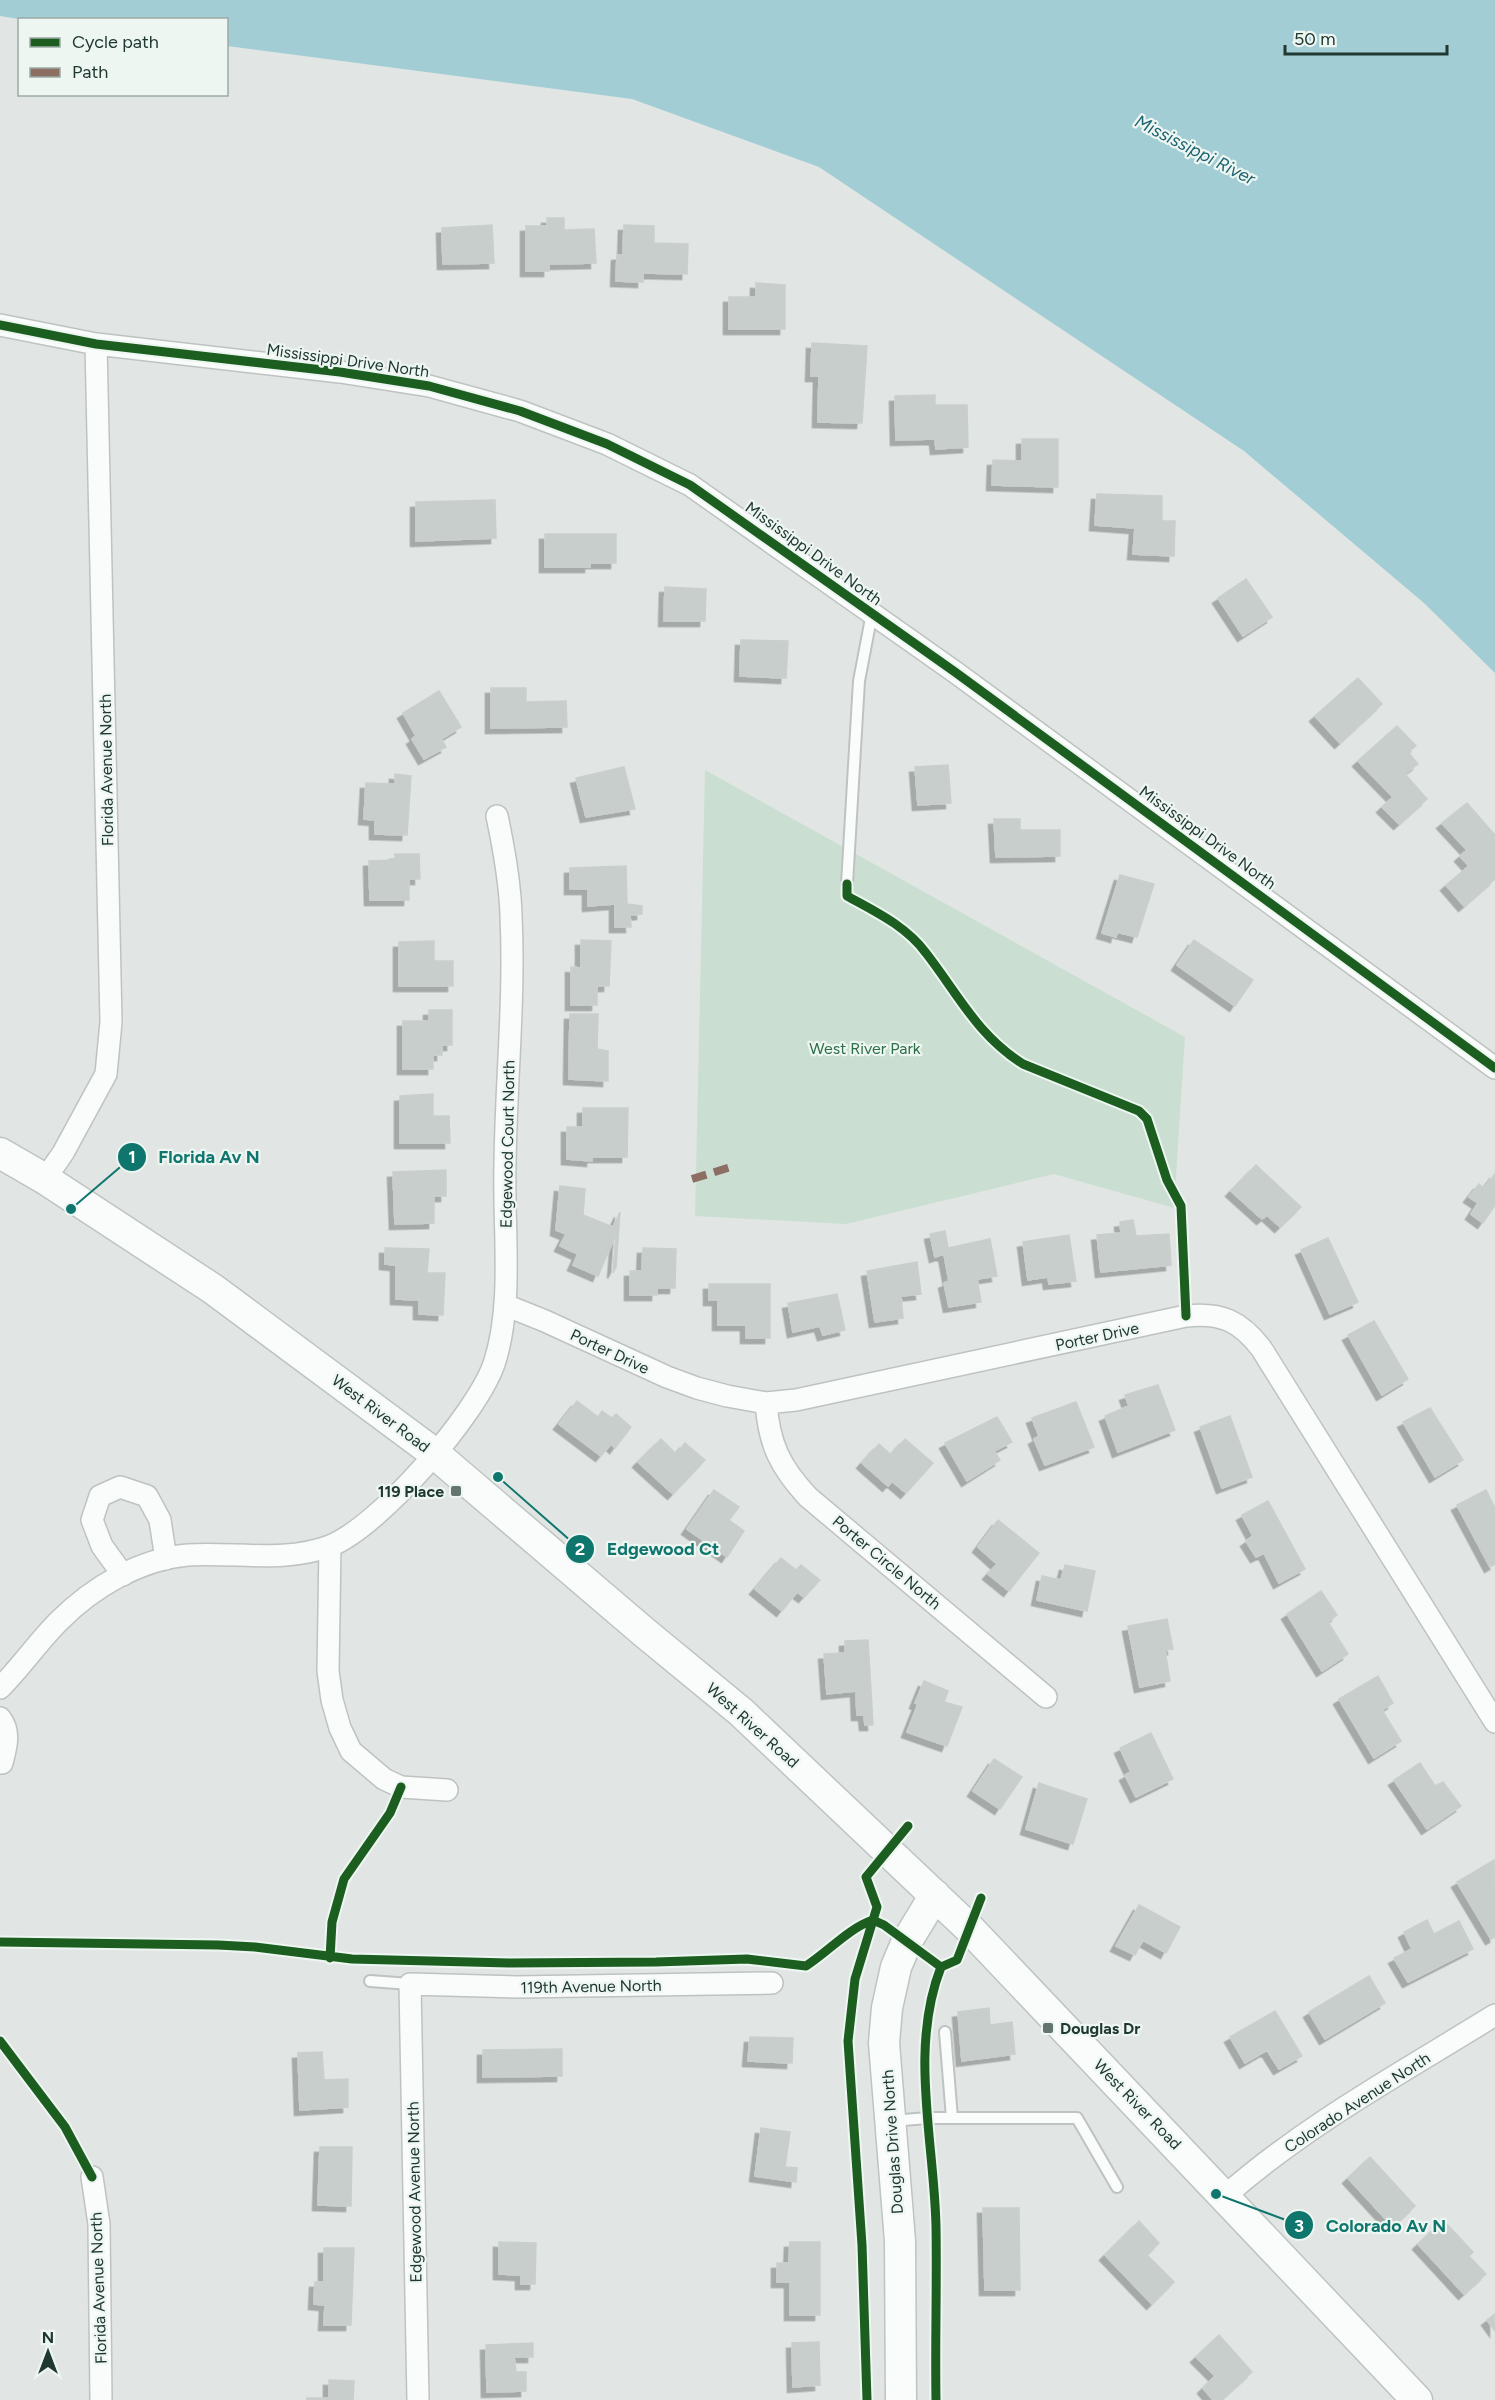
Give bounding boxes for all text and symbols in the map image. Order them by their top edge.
legend [18,18,228,96]
scale bar [1285,18,1447,56]
text: 50 m [1294,28,1336,50]
text: Cycle path [72,31,159,53]
text: Path [72,61,108,83]
water label: Mississippi River [1131,110,1260,190]
street label: Mississippi Drive North [265,340,431,381]
street label: Mississippi Drive North [742,498,886,609]
street label: Florida Avenue North [96,694,117,846]
street label: Mississippi Drive North [1136,782,1280,893]
park label: West River Park [809,1039,921,1058]
street label: Edgewood Court North [497,1060,518,1228]
callout: Florida Av N [117,1139,272,1175]
text: 1 [128,1146,136,1168]
text: Florida Av N [158,1146,260,1168]
street label: Porter Drive [1054,1318,1141,1355]
street label: Porter Drive [567,1325,653,1378]
street label: West River Road [328,1370,433,1456]
place label: 119 Place [378,1482,444,1501]
marker: 119 Place [449,1484,463,1498]
street label: Porter Circle North [829,1512,945,1613]
callout: Edgewood Ct [565,1531,732,1567]
text: 2 [575,1538,585,1560]
text: Edgewood Ct [607,1538,719,1560]
street label: West River Road [703,1679,803,1772]
street label: 119th Avenue North [520,1976,662,1997]
place label: Douglas Dr [1060,2019,1140,2038]
marker: Douglas Dr [1041,2021,1055,2035]
street label: Colorado Avenue North [1281,2048,1434,2157]
street label: West River Road [1090,2055,1185,2153]
street label: Douglas Drive North [878,2069,907,2215]
street label: Edgewood Avenue North [403,2101,426,2283]
callout: Colorado Av N [1284,2207,1459,2243]
street label: Florida Avenue North [86,2212,111,2364]
text: 3 [1294,2215,1304,2237]
text: Colorado Av N [1326,2215,1446,2237]
north arrow [18,2322,78,2382]
text: N [42,2328,54,2347]

